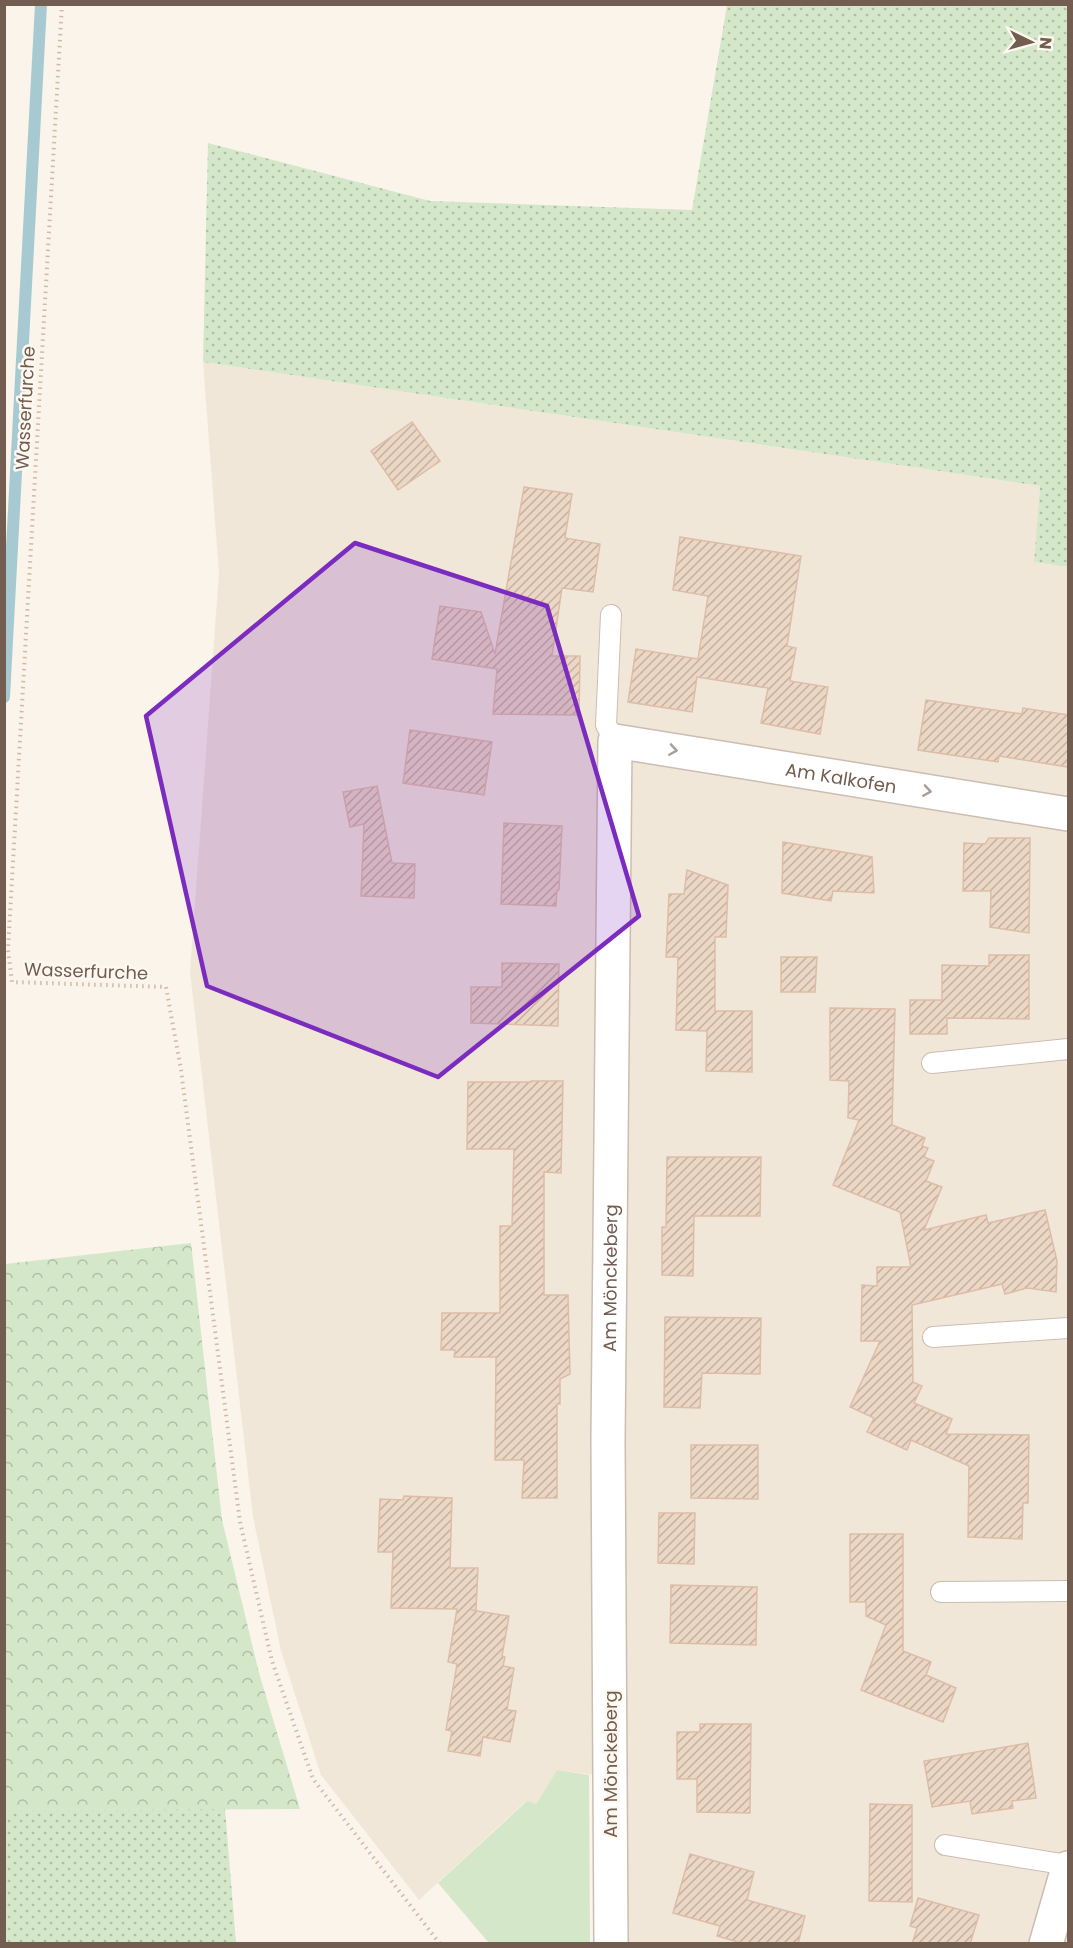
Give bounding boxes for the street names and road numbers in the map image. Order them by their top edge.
street label: Wasserfurche [9,345,41,471]
street label: Am Kalkofen [784,756,898,799]
street label: Wasserfurche [24,956,148,986]
street label: Am Mönckeberg [596,1204,623,1352]
street label: Am Mönckeberg [598,1690,623,1838]

